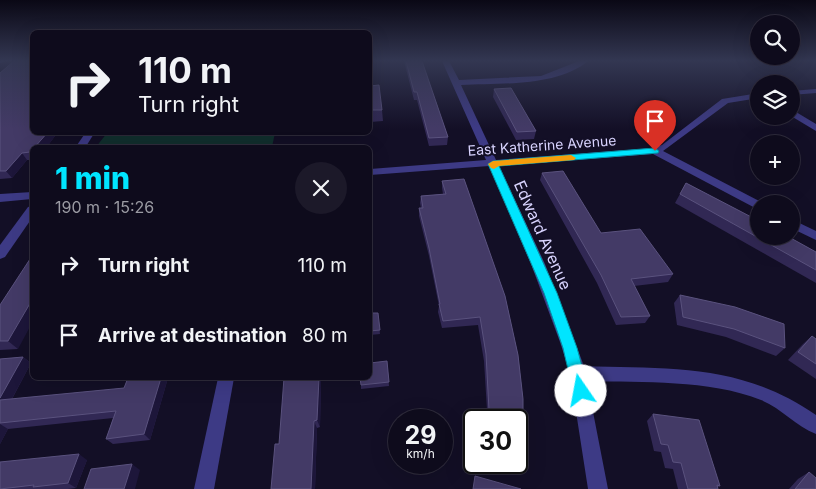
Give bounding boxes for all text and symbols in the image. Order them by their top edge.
map controls [750,15,800,245]
button: search [750,15,800,65]
text: 110 m [138,49,232,91]
icon: right [55,50,120,115]
button: layers [750,75,800,125]
text: Turn right [138,91,239,117]
pin [634,100,676,151]
icon: arrive [641,107,669,135]
street label: East Katherine Avenue [467,131,617,159]
button: + [750,135,800,185]
text: 1 min [55,160,130,196]
button: close [295,162,347,214]
street label: Edward Avenue [510,177,576,293]
button: − [750,195,800,245]
text: 190 m · 15:26 [55,197,154,217]
icon: right [55,251,83,279]
text: Turn right [98,254,189,277]
text: 110 m [298,254,347,277]
icon: arrive [55,321,83,349]
text: Arrive at destination [98,324,287,347]
text: 80 m [302,324,348,347]
position arrow [554,364,606,416]
speed limit sign: 30 [463,409,528,474]
text: 29 [405,420,436,450]
text: km/h [406,446,435,461]

